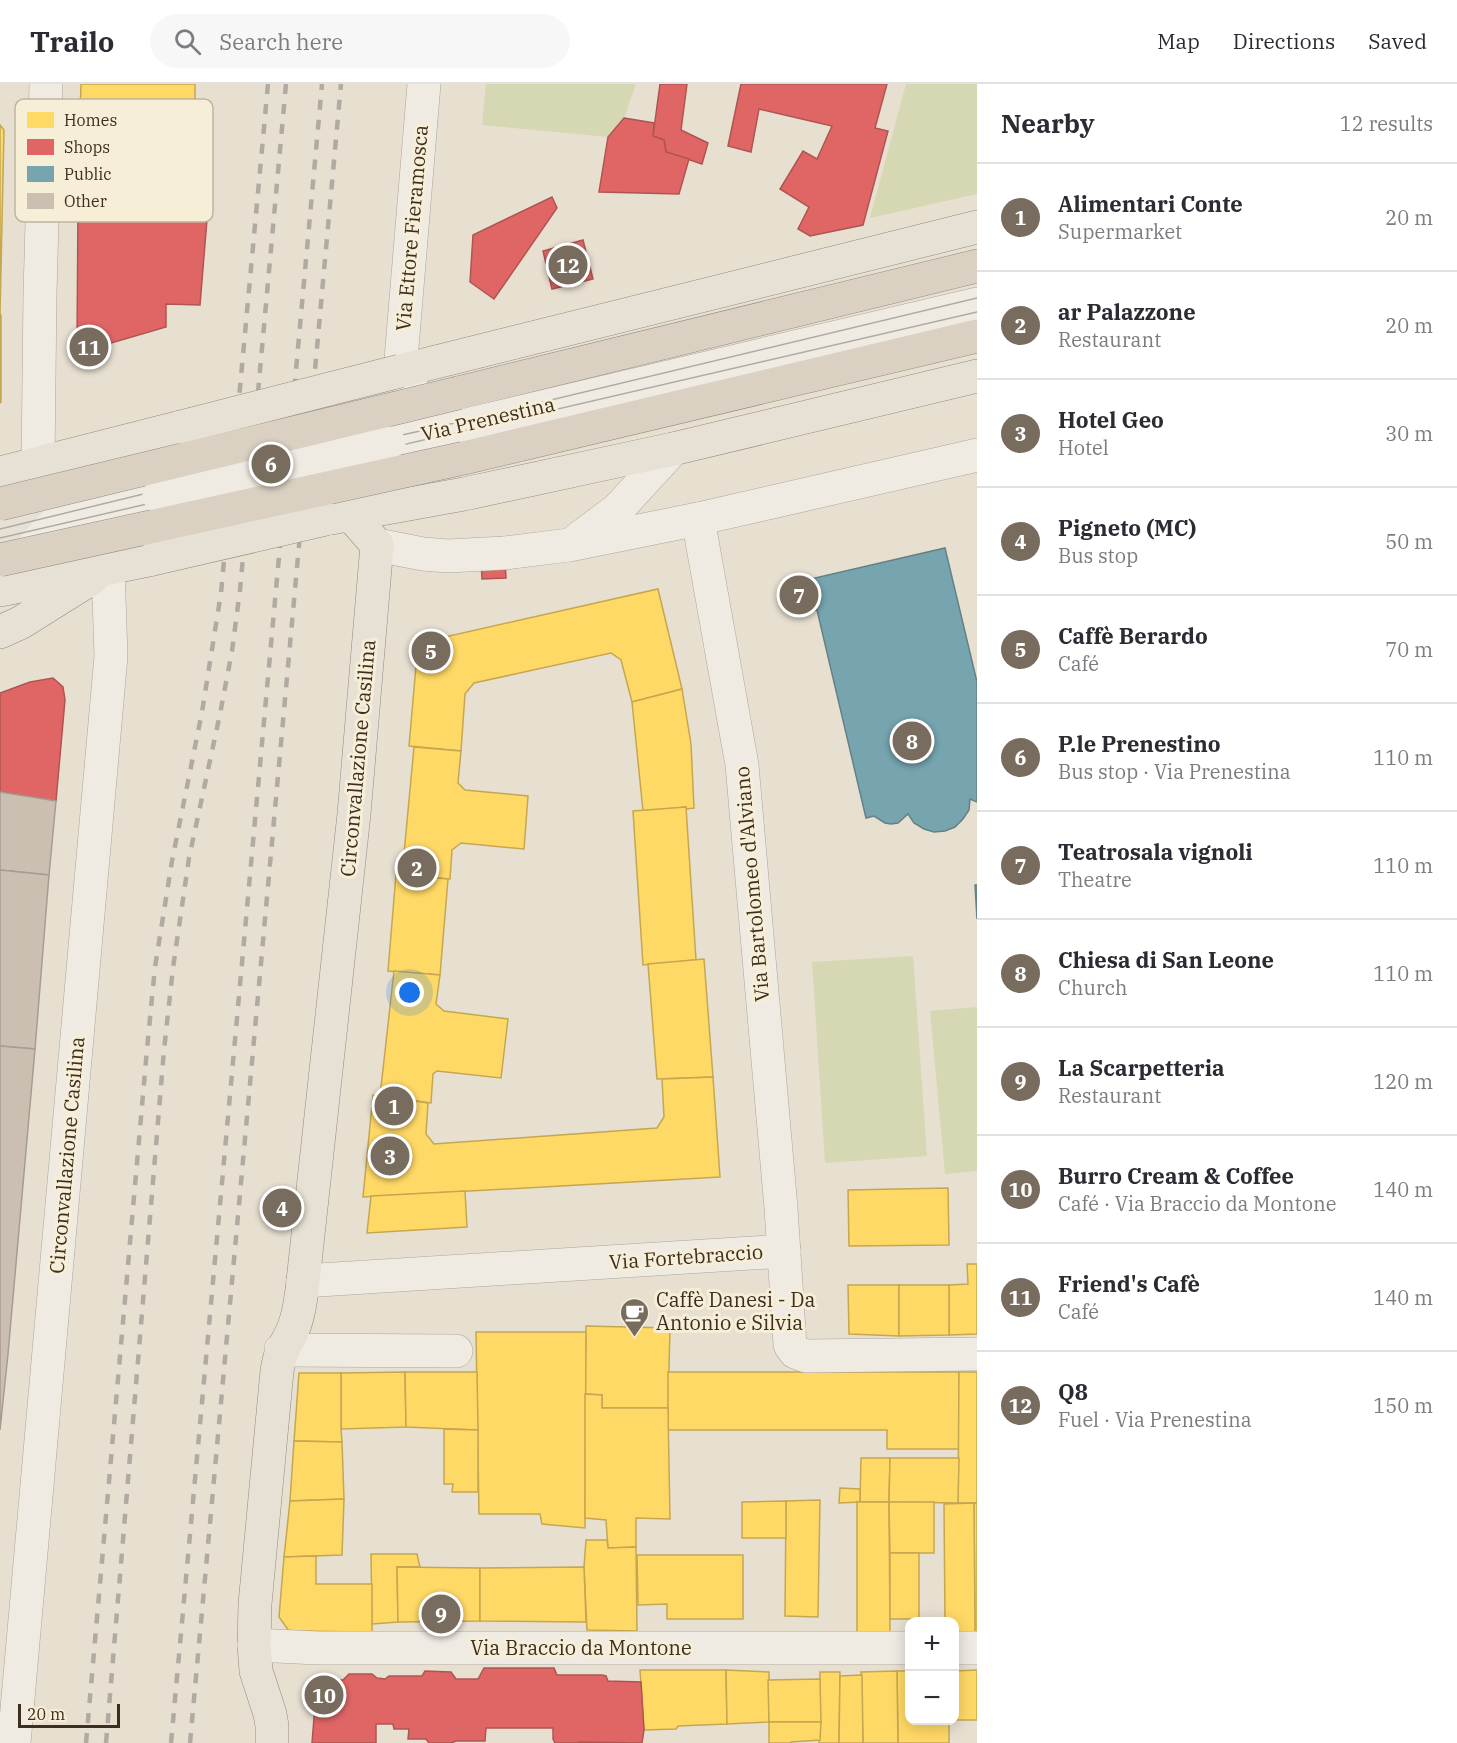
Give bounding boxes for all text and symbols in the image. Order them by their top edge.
search box [150,14,570,68]
text: Trailo [30,23,114,60]
icon: search [171,25,204,58]
text: Search here [219,27,343,56]
text: Map [1157,27,1200,55]
text: Directions [1233,27,1335,55]
text: Saved [1368,27,1427,55]
legend [15,99,213,222]
text: Nearby [1001,106,1095,140]
text: Homes [64,110,117,130]
text: 12 results [1340,110,1433,137]
street label: Via Ettore Fieramosca [389,124,434,332]
text: Shops [64,137,110,157]
text: Public [64,164,112,184]
text: Alimentari Conte [1058,189,1243,218]
text: Other [64,191,107,211]
text: 1 [1015,204,1027,231]
text: 20 m [1385,204,1433,231]
text: Supermarket [1058,218,1182,245]
pin: 12 [548,242,588,288]
text: ar Palazzone [1058,297,1196,326]
text: 2 [1015,312,1027,339]
text: 20 m [1385,312,1433,339]
pin: 11 [70,324,109,370]
text: Restaurant [1058,326,1161,353]
street label: Via Prenestina [418,390,558,447]
text: Hotel Geo [1058,405,1164,434]
text: 3 [1015,420,1027,447]
text: 30 m [1385,420,1433,447]
text: Hotel [1058,434,1109,461]
pin: 6 [252,442,290,487]
text: Pigneto (MC) [1058,513,1196,542]
text: 4 [1015,528,1027,555]
text: 50 m [1385,528,1433,555]
text: Bus stop [1058,542,1138,569]
pin: 7 [780,572,818,618]
text: Caffè Berardo [1058,621,1208,650]
pin: 5 [412,628,450,674]
text: 5 [1015,636,1027,663]
text: 70 m [1385,636,1433,663]
street label: Circonvallazione Casilina [334,638,381,878]
text: Café [1058,650,1099,677]
pin: 8 [892,718,932,764]
text: P.le Prenestino [1058,729,1221,758]
text: 6 [1015,744,1027,771]
text: 110 m [1373,744,1433,771]
text: Bus stop · Via Prenestina [1058,758,1291,785]
street label: Via Bartolomeo d'Alviano [728,765,775,1003]
text: Teatrosala vignoli [1058,837,1253,866]
pin: 2 [398,846,436,890]
text: 7 [1015,852,1027,879]
text: 110 m [1373,852,1433,879]
text: Theatre [1058,866,1132,893]
text: Chiesa di San Leone [1058,945,1274,974]
text: 8 [1015,960,1027,987]
text: 110 m [1373,960,1433,987]
text: Church [1058,974,1128,1001]
your location [395,978,424,1007]
street label: Circonvallazione Casilina [43,1035,90,1275]
text: La Scarpetteria [1058,1053,1225,1082]
text: 9 [1015,1068,1027,1095]
text: 120 m [1373,1068,1433,1095]
text: Restaurant [1058,1082,1161,1109]
pin: 1 [374,1084,414,1128]
pin: 3 [370,1134,410,1178]
text: Burro Cream & Coffee [1058,1161,1294,1190]
text: 10 [1009,1176,1033,1203]
text: 140 m [1373,1176,1433,1203]
pin: 4 [262,1186,302,1230]
text: Café · Via Braccio da Montone [1058,1190,1336,1217]
street label: Via Fortebraccio [608,1238,764,1275]
text: Friend's Cafè [1058,1269,1200,1298]
text: 11 [1009,1284,1033,1311]
text: 140 m [1373,1284,1433,1311]
place label: Caffè Danesi - Da Antonio e Silvia [656,1286,815,1336]
cafe icon: Caffè Danesi - Da Antonio e Silvia [619,1296,651,1338]
text: Café [1058,1298,1099,1325]
text: Q8 [1058,1377,1088,1406]
text: 12 [1009,1392,1033,1419]
text: 150 m [1373,1392,1433,1419]
text: Fuel · Via Prenestina [1058,1406,1252,1433]
pin: 9 [422,1592,460,1636]
map controls [905,1617,959,1725]
button: + [905,1617,959,1671]
street label: Via Braccio da Montone [470,1634,692,1661]
button: − [905,1671,959,1725]
pin: 10 [304,1672,344,1718]
scale bar [18,1701,120,1728]
text: 20 m [27,1704,65,1724]

